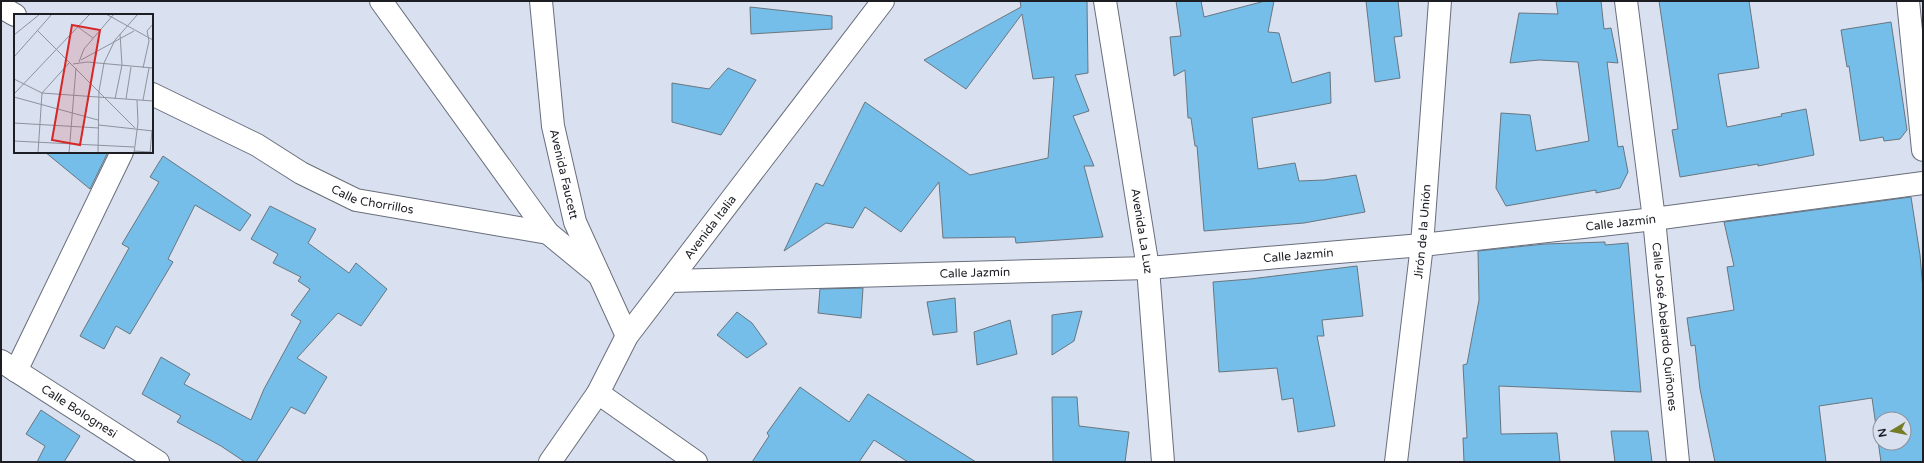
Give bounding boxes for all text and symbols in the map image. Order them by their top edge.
inset map [14,14,153,153]
street label: Avenida Faucett [547,128,581,221]
street label: Calle Chorrillos [329,182,415,217]
street label: Jirón de la Unión [1411,184,1433,280]
street label: Avenida La Luz [1128,187,1155,274]
street label: Avenida Italia [681,192,739,262]
street label: Calle Jazmín [1585,212,1657,234]
street label: Calle José Abelardo Quiñones [1649,242,1680,412]
street label: Calle Jazmín [1262,245,1334,265]
street label: Calle Jazmín [939,265,1010,281]
street label: Calle Bolognesi [39,382,120,441]
north arrow [1872,411,1912,451]
text: N [1875,427,1890,438]

